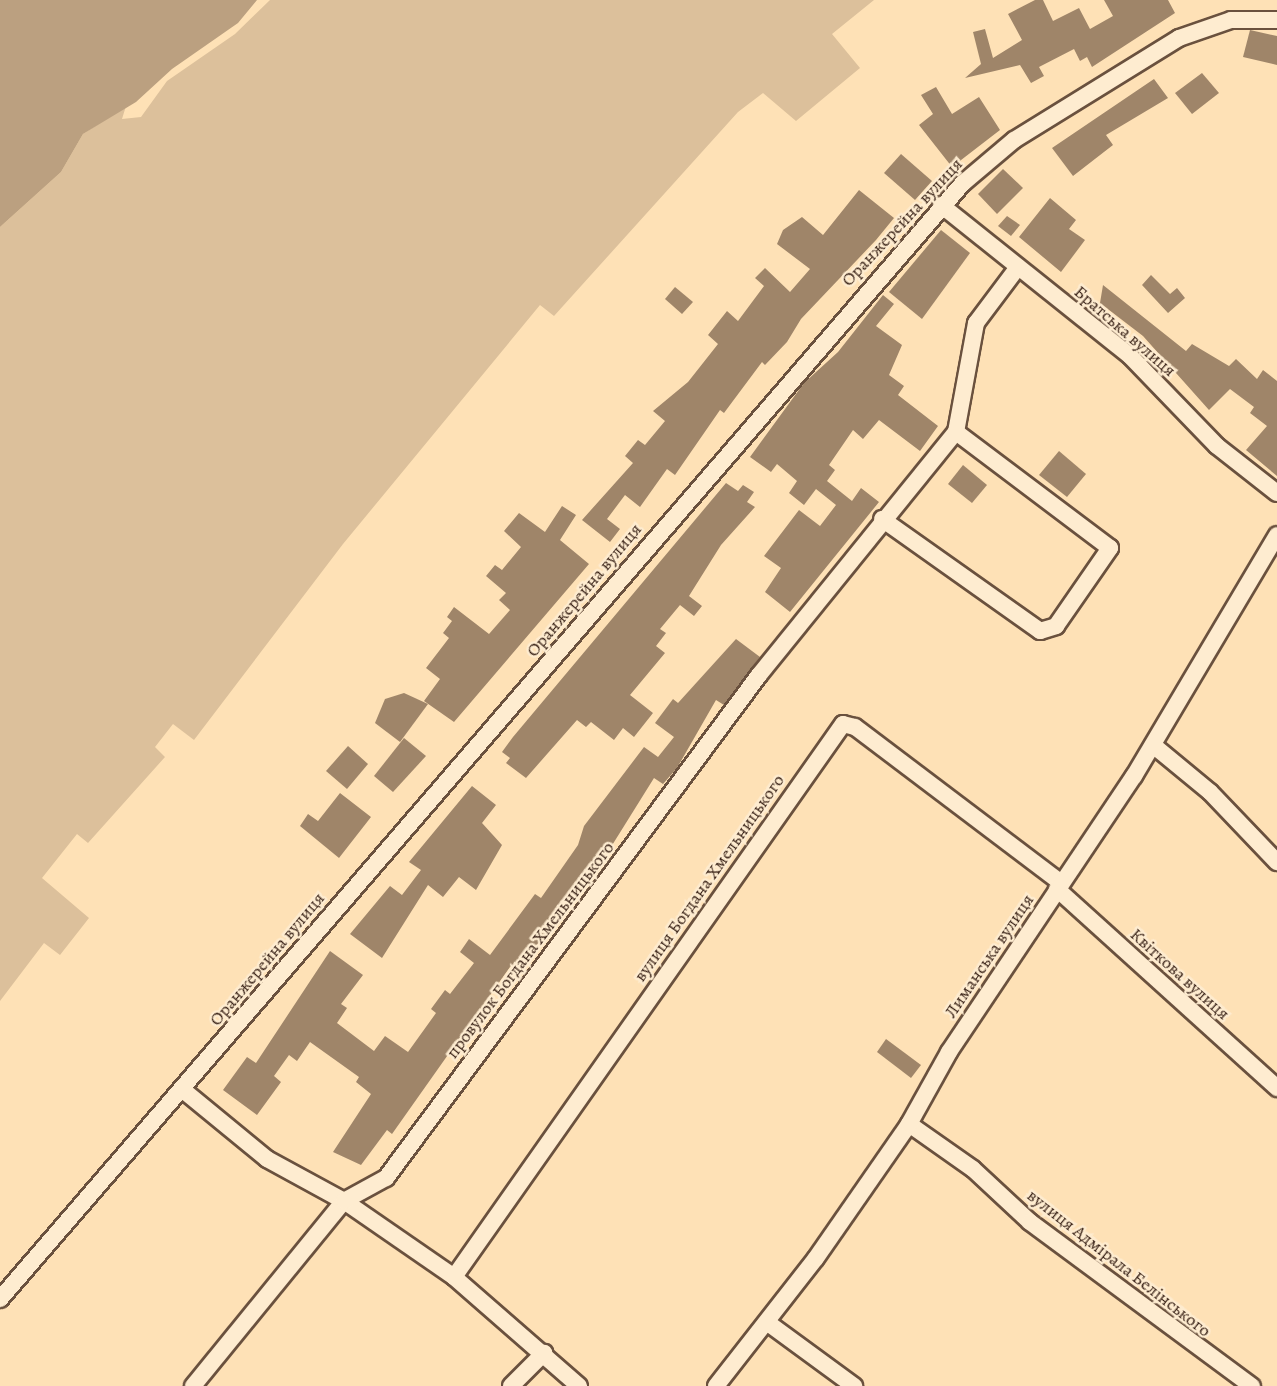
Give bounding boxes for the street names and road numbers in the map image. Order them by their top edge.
street label: Оранжерейна вулиця [837,153,967,291]
street label: Братська вулиця [1070,281,1180,381]
street label: Оранжерейна вулиця [522,519,646,661]
street label: вулиця Богдана Хмельницького [629,770,789,986]
street label: провулок Богдана Хмельницького [441,837,619,1063]
street label: Оранжерейна вулиця [205,888,329,1030]
street label: Лиманська вулиця [940,890,1038,1022]
street label: Квіткова вулиця [1126,924,1234,1024]
street label: вулиця Адмірала Белінського [1023,1185,1215,1341]

